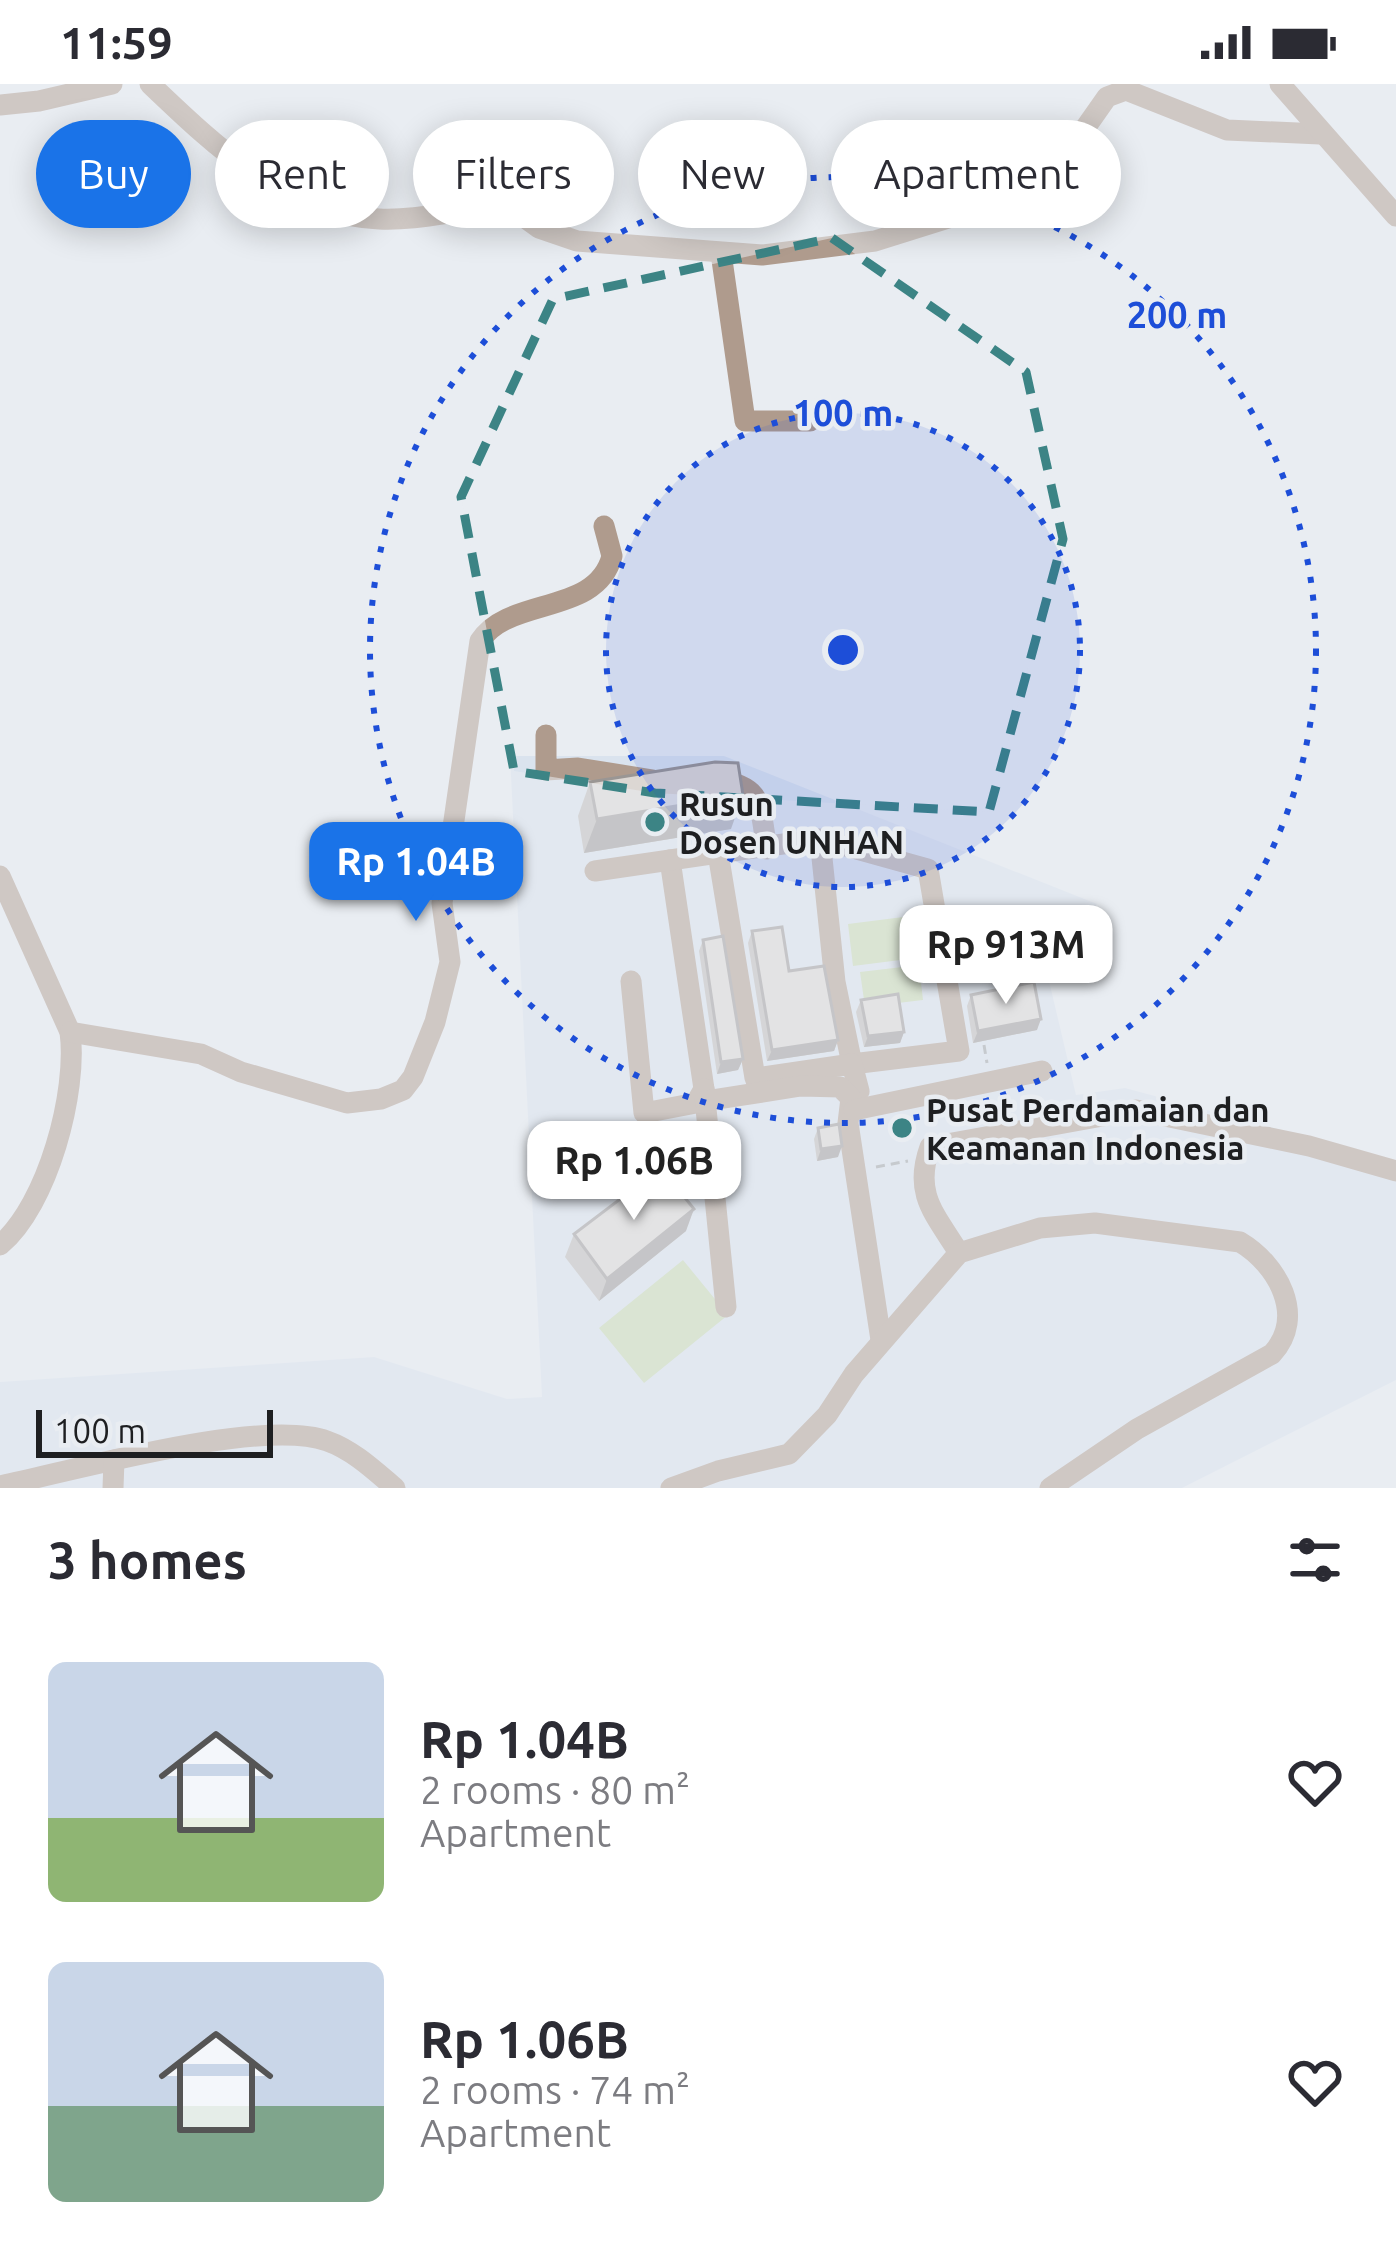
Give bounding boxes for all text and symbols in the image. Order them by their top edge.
text: 11:59 [60,17,173,68]
chip: Buy [36,120,191,228]
chip: Rent [215,120,389,228]
chip: Filters [413,120,614,228]
chip: New [638,120,807,228]
chip: Apartment [831,120,1121,228]
text: 200 m [1127,294,1227,335]
text: 100 m [793,392,893,433]
centre of rings [822,629,864,671]
place label: Rusun Dosen UNHAN [679,785,904,860]
marker: Rusun Dosen UNHAN [642,809,668,835]
pin: Rp 1.04B [292,822,540,924]
text: Rp 1.04B [336,839,496,882]
pin: Rp 913M [895,905,1117,1007]
text: Rp 913M [927,922,1085,965]
place label: Pusat Perdamaian dan Keamanan Indonesia [926,1091,1270,1166]
marker: Pusat Perdamaian dan Keamanan Indonesia [889,1115,915,1141]
pin: Rp 1.06B [510,1121,758,1223]
text: Rp 1.06B [554,1138,714,1181]
scale bar [36,1404,273,1457]
text: 100 m [54,1412,146,1449]
icon: filters [1282,1527,1348,1593]
text: 3 homes [48,1531,247,1589]
icon: home [144,1710,288,1854]
text: Rp 1.04B [420,1710,629,1768]
icon: heart [1282,1749,1348,1815]
text: 2 rooms · 80 m² [420,1768,690,1811]
text: Apartment [420,1811,611,1854]
icon: home [144,2010,288,2154]
text: Rp 1.06B [420,2010,629,2068]
icon: heart [1282,2049,1348,2115]
text: 2 rooms · 74 m² [420,2068,690,2111]
text: Apartment [420,2111,611,2154]

